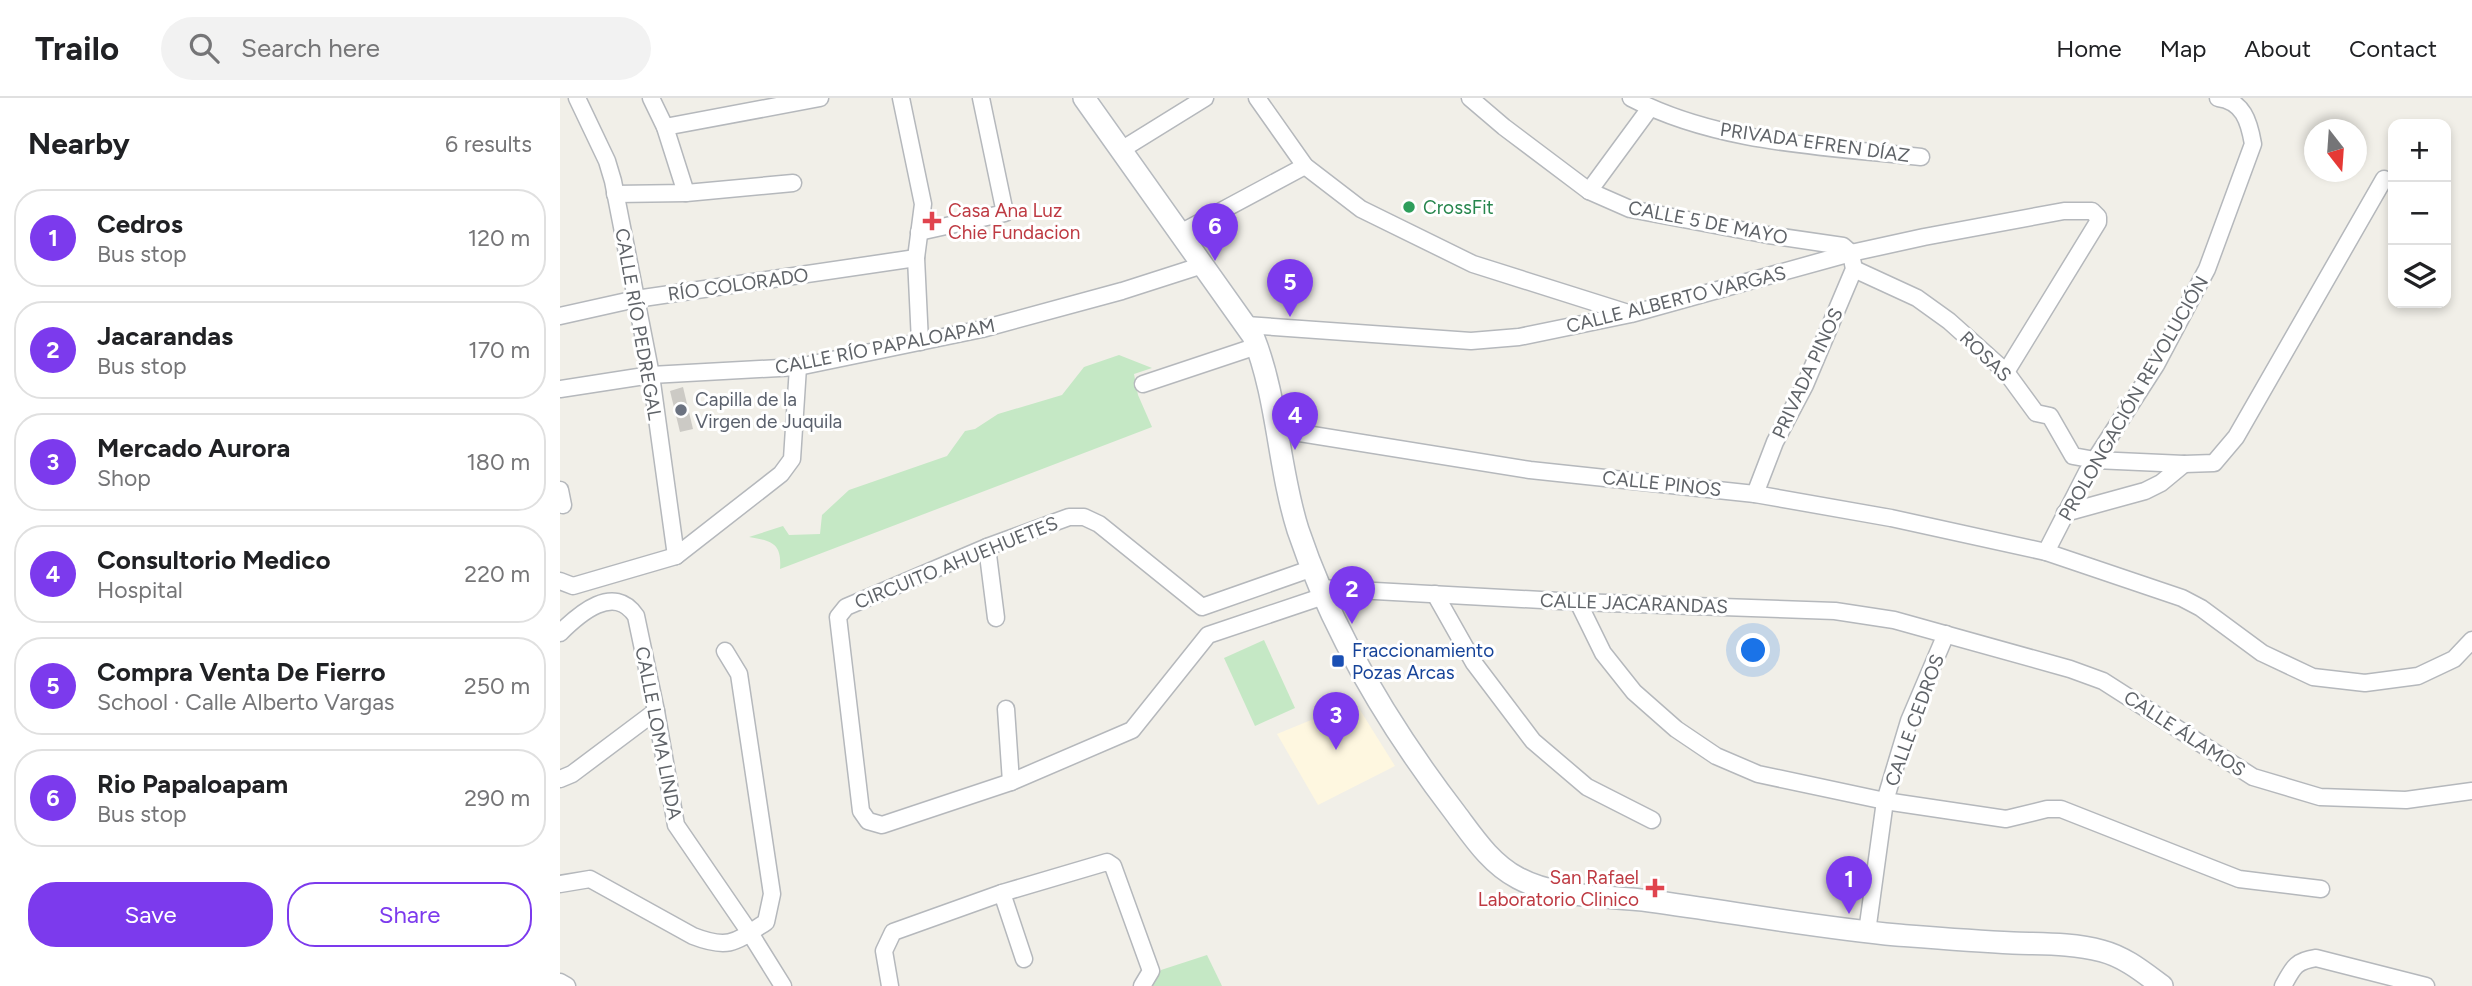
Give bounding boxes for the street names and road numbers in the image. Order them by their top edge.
street label: PRIVADA EFREN DÍAZ [1719,118,1911,167]
street label: CALLE 5 DE MAYO [1626,196,1790,249]
street label: CALLE RÍO PEDREGAL [610,226,667,422]
street label: CALLE ALBERTO VARGAS [1564,261,1788,338]
street label: RÍO COLORADO [666,263,810,306]
street label: PROLONGACIÓN REVOLUCIÓN [2054,272,2213,525]
street label: PRIVADA PINOS [1767,304,1848,442]
street label: CALLE RÍO PAPALOAPAM [773,314,997,379]
street label: ROSAS [1955,326,2016,386]
street label: CALLE PINOS [1601,466,1723,501]
street label: CIRCUITO AHUEHUETES [851,511,1061,614]
street label: CALLE JACARANDAS [1540,589,1728,618]
street label: CALLE LOMA LINDA [630,645,687,822]
street label: CALLE CEDROS [1880,651,1949,789]
street label: CALLE ÁLAMOS [2120,686,2250,781]

